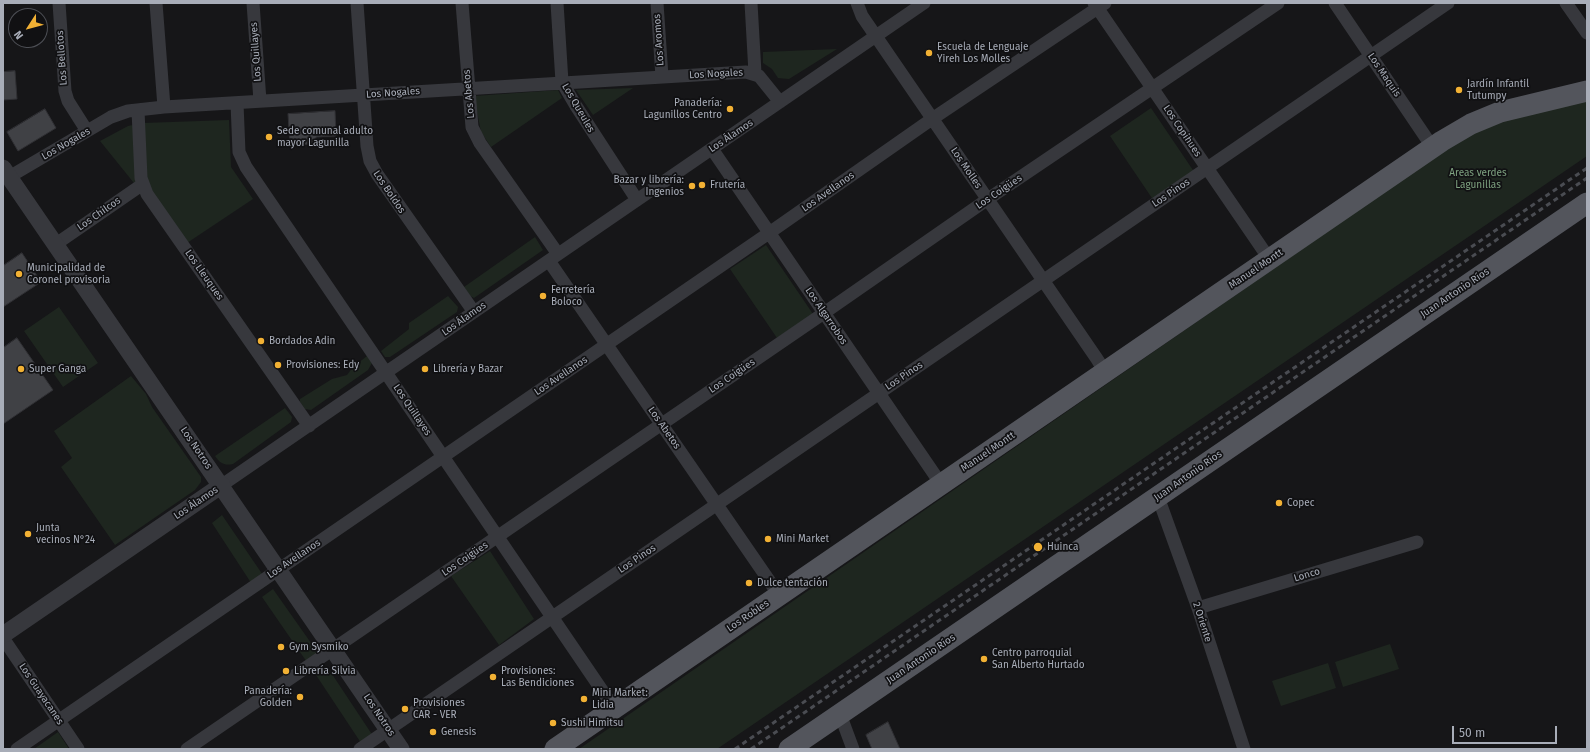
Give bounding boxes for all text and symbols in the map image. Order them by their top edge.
north arrow [8,8,48,48]
street label: Los Aromos [651,14,667,66]
street label: Los Quillayes [248,22,264,82]
text: N [11,28,26,42]
street label: Los Bellotos [54,30,70,86]
place label: Escuela de Lenguaje Yireh Los Molles [937,41,1029,64]
marker: Escuela de Lenguaje Yireh Los Molles [924,48,934,58]
street label: Los Maquis [1365,51,1403,99]
street label: Los Nogales [689,67,743,81]
street label: Los Abetos [461,69,477,119]
place label: Jardín Infantil Tutumpy [1467,78,1529,102]
street label: Los Queules [559,81,597,135]
street label: Los Nogales [366,85,420,101]
marker: Jardín Infantil Tutumpy [1454,85,1464,95]
place label: Panadería: Lagunillos Centro [643,97,722,120]
street label: Los Copihues [1160,103,1204,159]
marker: Panadería: Lagunillos Centro [725,104,735,114]
street label: Los Álamos [706,117,756,155]
street label: Los Nogales [40,125,92,163]
place label: Sede comunal adulto mayor Lagunilla [277,125,373,148]
marker: Sede comunal adulto mayor Lagunilla [264,132,274,142]
street label: Los Molles [948,145,984,191]
park label: Areas verdes Lagunillas [1449,167,1507,190]
street label: Los Boldos [370,168,408,216]
street label: Los Avellanos [799,169,857,215]
street label: Los Coigües [974,172,1024,212]
place label: Bazar y librería: Ingenios [614,174,684,198]
street label: Los Pinos [1150,176,1192,210]
place label: Frutería [710,179,745,191]
marker: Frutería [697,180,707,190]
marker: Bazar y librería: Ingenios [687,181,697,191]
street label: Los Chilcos [75,195,123,233]
street label: Los Lleuques [182,247,226,303]
street label: Manuel Montt [1227,247,1285,291]
place label: Municipalidad de Coronel provisoria [27,262,110,286]
street label: Juan Antonio Ríos [1418,266,1492,320]
marker: Municipalidad de Coronel provisoria [14,269,24,279]
place label: Ferretería Boloco [551,284,595,308]
street label: Los Algarrobos [802,285,850,347]
marker: Ferretería Boloco [538,291,548,301]
street label: Los Álamos [440,299,488,339]
place label: Bordados Adin [269,335,335,347]
marker: Bordados Adin [256,336,266,346]
street label: Los Avellanos [532,354,590,398]
street label: Los Coigües [707,356,757,396]
place label: Provisiones: Edy [286,359,359,371]
street label: Los Pinos [883,359,925,393]
marker: Provisiones: Edy [273,360,283,370]
place label: Super Ganga [29,363,86,375]
place label: Librería y Bazar [433,363,503,375]
marker: Super Ganga [16,364,26,374]
marker: Librería y Bazar [420,364,430,374]
street label: Los Quillayes [390,382,434,438]
street label: Los Abetos [645,404,683,452]
street label: Los Notros [178,425,214,471]
street label: Manuel Montt [959,430,1017,474]
street label: Juan Antonio Ríos [1152,448,1224,504]
street label: Los Álamos [171,484,221,522]
place label: Copec [1287,497,1314,509]
marker: Copec [1274,498,1284,508]
place label: Junta vecinos N°24 [36,522,95,546]
marker: Junta vecinos N°24 [23,529,33,539]
place label: Mini Market [776,533,829,545]
marker: Mini Market [763,534,773,544]
street label: Los Avellanos [265,537,323,581]
street label: Los Coigües [440,539,490,579]
marker: Huinca [1032,541,1044,553]
place label: Huinca [1047,541,1078,553]
street label: Los Pinos [616,542,658,576]
street label: Lonco [1292,565,1322,585]
place label: Dulce tentación [757,577,828,589]
marker: Dulce tentación [744,578,754,588]
street label: Los Robles [725,597,771,635]
street label: 2 Oriente [1190,600,1214,644]
street label: Juan Antonio Ríos [884,632,958,686]
place label: Gym Sysmiko [289,641,349,653]
marker: Gym Sysmiko [276,642,286,652]
place label: Centro parroquial San Alberto Hurtado [992,647,1085,670]
marker: Centro parroquial San Alberto Hurtado [979,654,989,664]
street label: Los Guayacanes [16,661,66,727]
place label: Librería Silvia [294,665,356,677]
place label: Provisiones: Las Bendiciones [501,665,574,688]
marker: Librería Silvia [281,666,291,676]
marker: Provisiones: Las Bendiciones [488,672,498,682]
place label: Panadería: Golden [244,685,292,708]
place label: Mini Market: Lidia [592,687,648,710]
marker: Panadería: Golden [295,692,305,702]
street label: Los Notros [361,692,397,738]
marker: Mini Market: Lidia [579,694,589,704]
place label: Provisiones CAR - VER [413,697,465,720]
marker: Provisiones CAR - VER [400,704,410,714]
place label: Sushi Himitsu [561,717,623,729]
marker: Sushi Himitsu [548,718,558,728]
scale bar [1454,718,1559,744]
place label: Genesis [441,726,476,738]
text: 50 m [1459,726,1485,740]
marker: Genesis [428,727,438,737]

